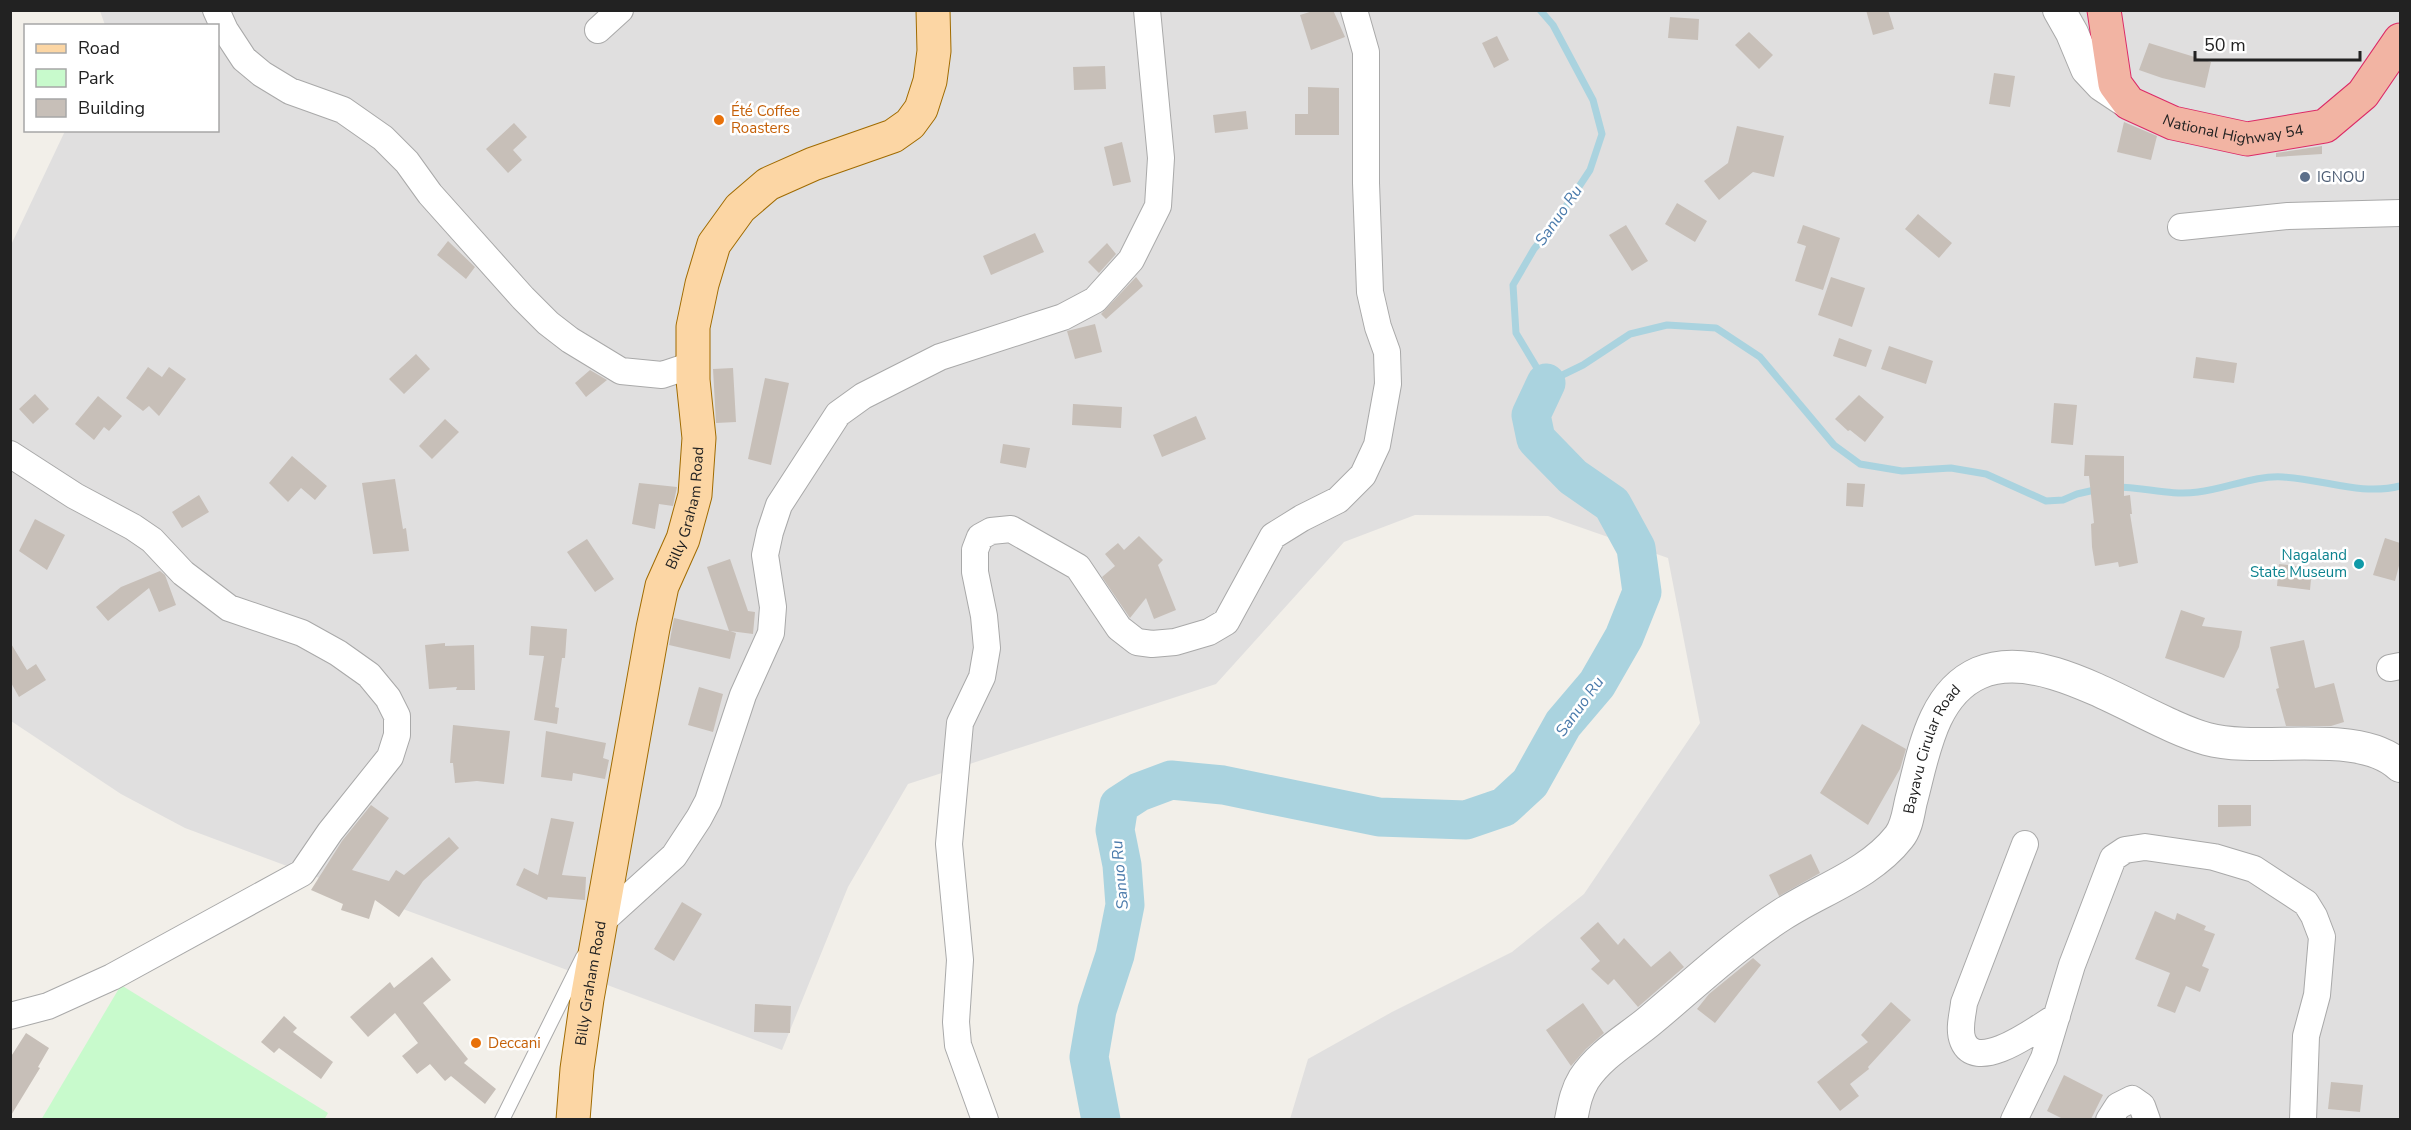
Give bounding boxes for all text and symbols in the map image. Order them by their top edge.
legend [24,24,219,132]
scale bar [2195,24,2360,62]
text: 50 m [2204,33,2246,57]
text: Road [78,36,120,60]
text: Park [78,66,115,90]
text: Building [78,96,145,120]
place label: Été Coffee Roasters [731,101,800,138]
street label: National Highway 54 [2159,110,2305,149]
marker: Été Coffee Roasters [712,113,726,127]
place label: IGNOU [2317,167,2365,187]
marker: IGNOU [2298,170,2312,184]
water label: Sanuo Ru [1530,181,1588,250]
street label: Billy Graham Road [661,446,708,572]
place label: Nagaland State Museum [2250,545,2347,582]
marker: Nagaland State Museum [2352,557,2366,571]
water label: Sanuo Ru [1551,672,1609,741]
street label: Bayavu Cirular Road [1899,680,1965,815]
water label: Sanuo Ru [1106,840,1134,910]
street label: Billy Graham Road [570,919,611,1047]
place label: Deccani [488,1033,541,1053]
marker: Deccani [469,1036,483,1050]

